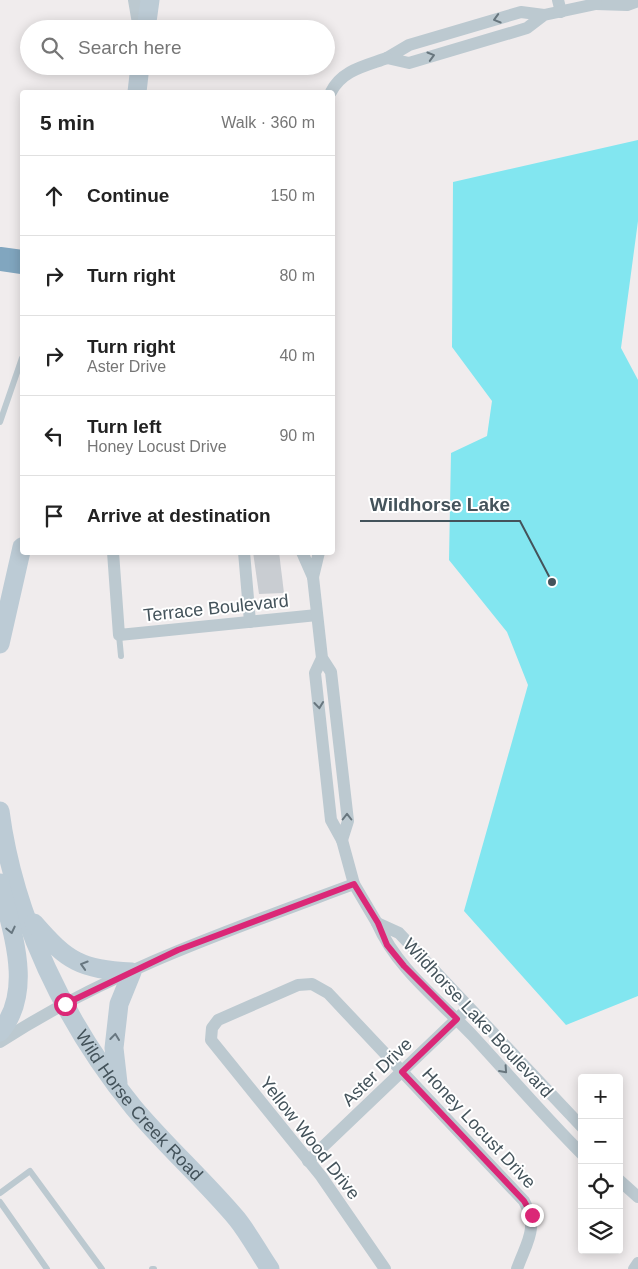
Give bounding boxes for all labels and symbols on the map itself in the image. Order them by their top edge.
one-way arrow [493,14,501,24]
one-way arrow [427,52,435,62]
callout: Wildhorse Lake [360,487,520,521]
text: Wildhorse Lake [370,494,510,515]
street label: Terrace Boulevard [142,590,290,626]
one-way arrow [313,702,324,710]
one-way arrow [342,813,352,820]
one-way arrow [5,926,16,935]
street label: Wildhorse Lake Boulevard [399,934,557,1102]
one-way arrow [80,960,89,970]
route start [54,993,77,1016]
street label: Wild Horse Creek Road [72,1026,207,1185]
one-way arrow [109,1032,120,1040]
street label: Aster Drive [338,1034,416,1110]
street label: Honey Locust Drive [418,1064,540,1192]
one-way arrow [498,1065,507,1074]
street label: Yellow Wood Drive [256,1073,364,1203]
route end [521,1204,544,1227]

